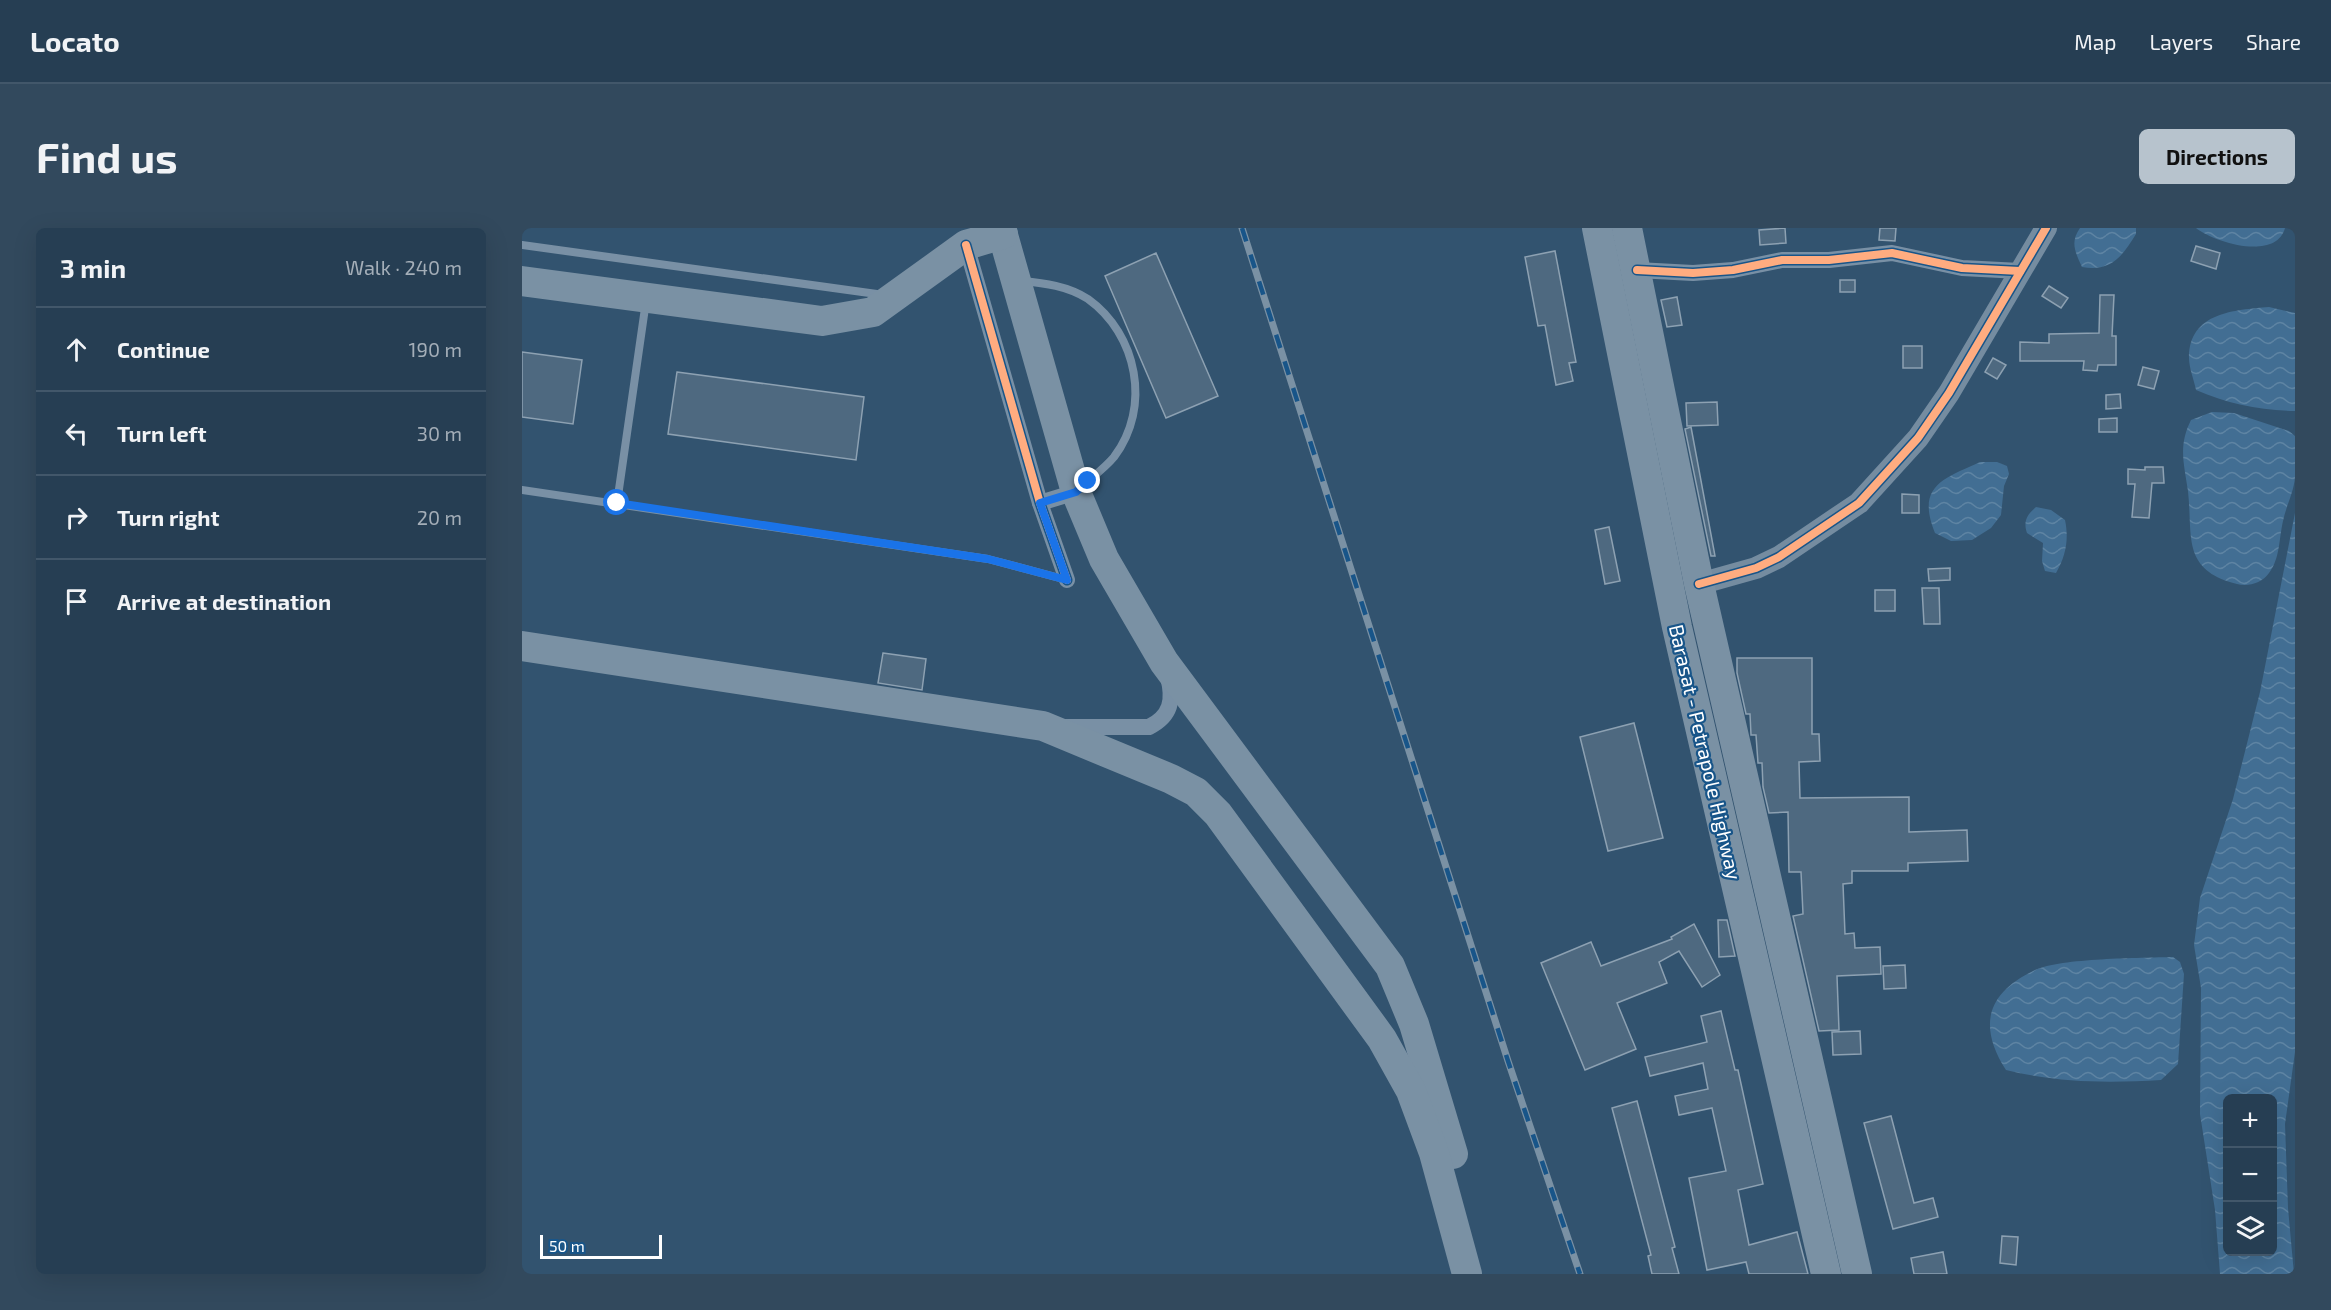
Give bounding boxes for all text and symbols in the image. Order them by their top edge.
text: Locato [30,24,120,58]
text: Map [2074,29,2116,54]
text: Layers [2149,29,2213,54]
text: Share [2246,29,2301,54]
button: Directions [2139,129,2295,184]
text: Find us [36,131,178,181]
text: 3 min [60,252,126,283]
text: Walk · 240 m [345,255,462,279]
icon: ahead [60,333,93,366]
text: Continue [117,336,210,362]
text: 190 m [409,337,462,361]
icon: left [60,417,93,450]
text: Turn left [117,420,206,446]
text: 30 m [417,421,462,445]
route end [1074,467,1100,493]
route start [603,489,629,515]
icon: right [60,501,93,534]
text: Turn right [117,504,219,530]
text: 20 m [417,505,462,529]
icon: arrive [60,585,93,618]
text: Arrive at destination [117,588,331,614]
street label: Barasat - Petrapole Highway [1665,622,1747,882]
map controls [2223,1094,2277,1256]
button: + [2223,1094,2277,1148]
button: − [2223,1148,2277,1202]
button: layers [2223,1202,2277,1256]
scale bar [540,1232,662,1260]
text: 50 m [549,1236,585,1255]

